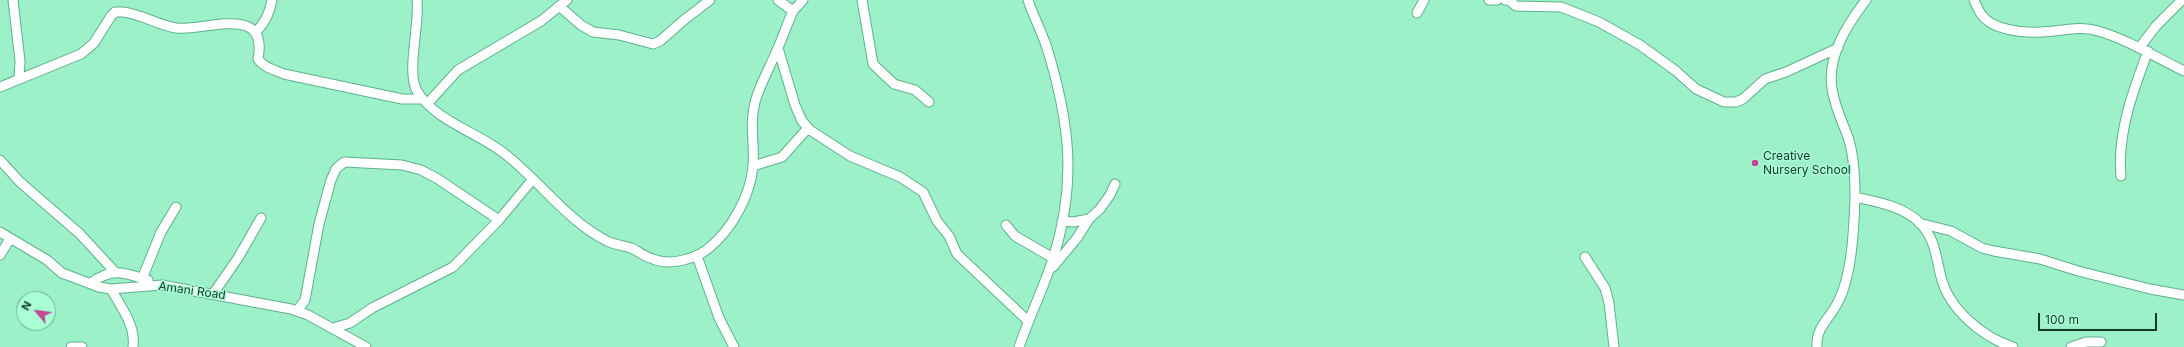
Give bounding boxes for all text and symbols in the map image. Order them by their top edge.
place label: Creative Nursery School [1763,149,1851,177]
marker: Creative Nursery School [1750,158,1760,168]
street label: Amani Road [157,279,227,303]
north arrow [16,291,56,331]
text: N [18,299,35,313]
scale bar [2040,305,2159,331]
text: 100 m [2045,312,2079,327]

